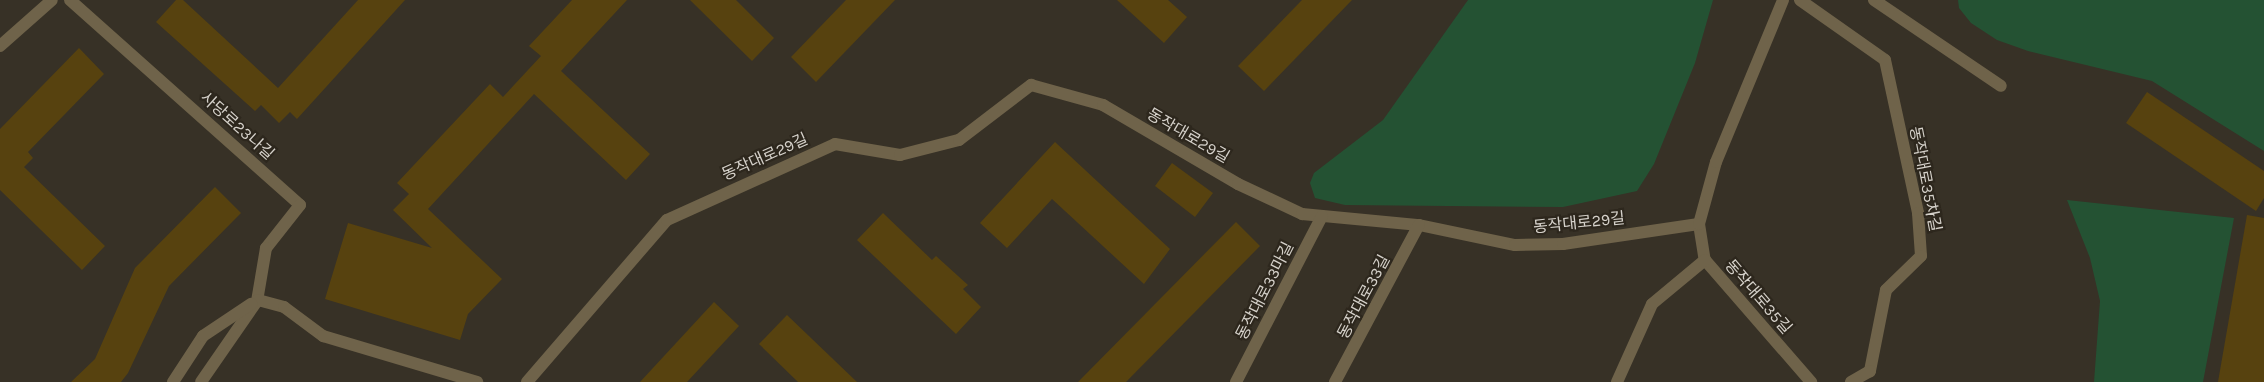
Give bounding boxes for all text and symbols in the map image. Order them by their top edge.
street label: 사당로23나길 [196,88,278,164]
street label: 동작대로29길 [1143,105,1233,167]
street label: 동작대로35차길 [1905,125,1945,233]
street label: 동작대로29길 [719,129,811,185]
street label: 동작대로29길 [1532,209,1626,237]
street label: 동작대로33마길 [1232,239,1298,343]
street label: 동작대로33길 [1334,252,1394,342]
street label: 동작대로35길 [1721,256,1795,338]

